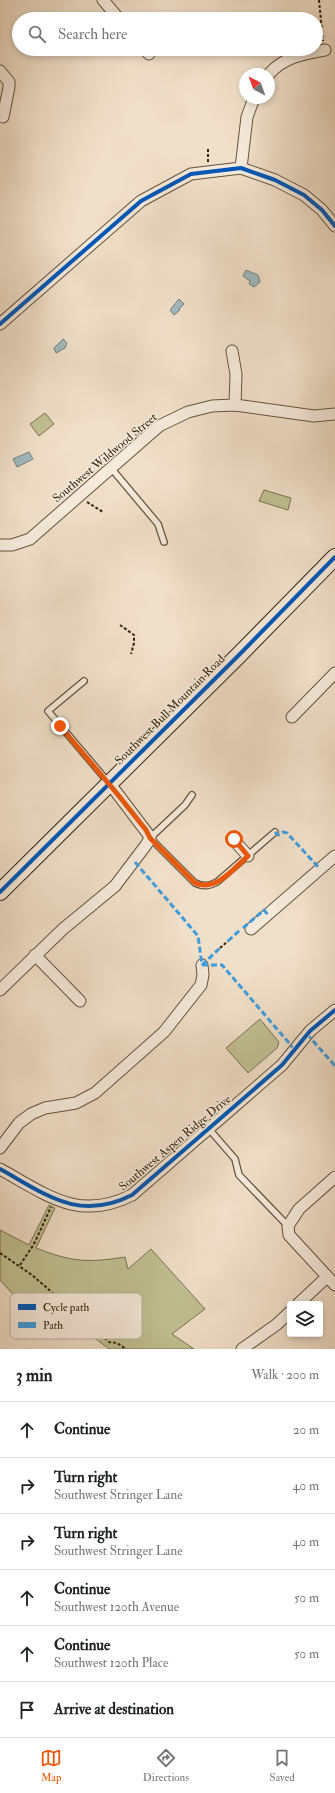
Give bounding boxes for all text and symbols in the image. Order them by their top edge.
search box [12,12,323,56]
icon: search [26,23,48,45]
text: Search here [58,25,127,44]
north arrow [239,68,275,104]
street label: Southwest Wildwood Street [50,410,160,506]
street label: Southwest Bull Mountain Road [112,652,228,768]
route end [51,717,69,735]
route start [225,830,243,848]
street label: Southwest Aspen Ridge Drive [116,1092,234,1194]
legend [10,1293,142,1339]
text: Cycle path [43,1301,89,1315]
map controls [287,1301,323,1337]
button: layers [287,1301,323,1337]
text: Path [43,1319,63,1332]
text: 3 min [16,1365,53,1386]
text: Walk · 200 m [251,1367,319,1383]
icon: ahead [16,1419,38,1441]
text: Continue [54,1420,110,1439]
text: 20 m [293,1422,319,1438]
text: Turn right [54,1468,117,1487]
icon: right [16,1475,38,1497]
text: 40 m [293,1478,319,1494]
text: Southwest Stringer Lane [54,1487,183,1503]
text: Turn right [54,1524,117,1543]
icon: right [16,1531,38,1553]
text: 40 m [293,1534,319,1550]
text: Southwest Stringer Lane [54,1543,183,1559]
text: Continue [54,1580,110,1599]
icon: ahead [16,1587,38,1609]
text: 50 m [294,1590,319,1606]
text: Southwest 120th Avenue [54,1599,179,1615]
text: Continue [54,1636,110,1655]
icon: ahead [16,1643,38,1665]
text: 50 m [294,1646,319,1662]
text: Southwest 120th Place [54,1655,168,1671]
icon: arrive [16,1699,38,1721]
text: Arrive at destination [54,1700,174,1719]
tab: Map [40,1747,62,1784]
tab: Directions [143,1747,189,1784]
tab: Saved [270,1747,295,1784]

